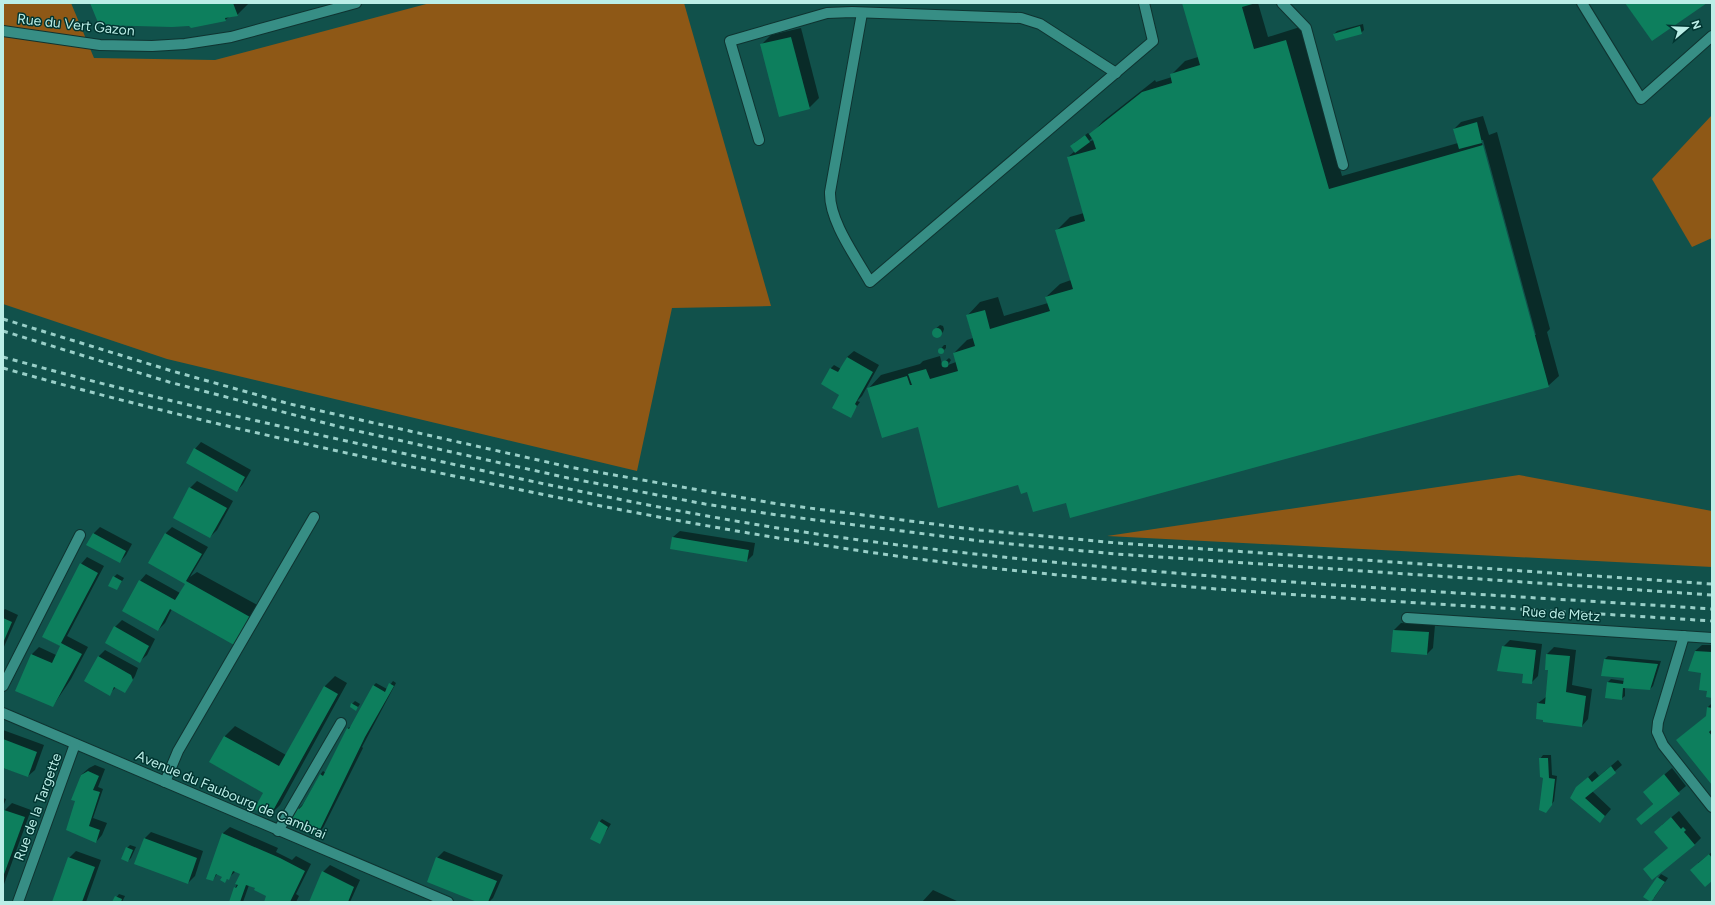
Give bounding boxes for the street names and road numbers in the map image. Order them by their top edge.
street label: Rue du Vert Gazon [16,10,136,40]
street label: Rue de Metz [1521,603,1601,625]
street label: Avenue du Faubourg de Cambrai [133,747,329,843]
street label: Rue de la Targette [11,750,66,863]

